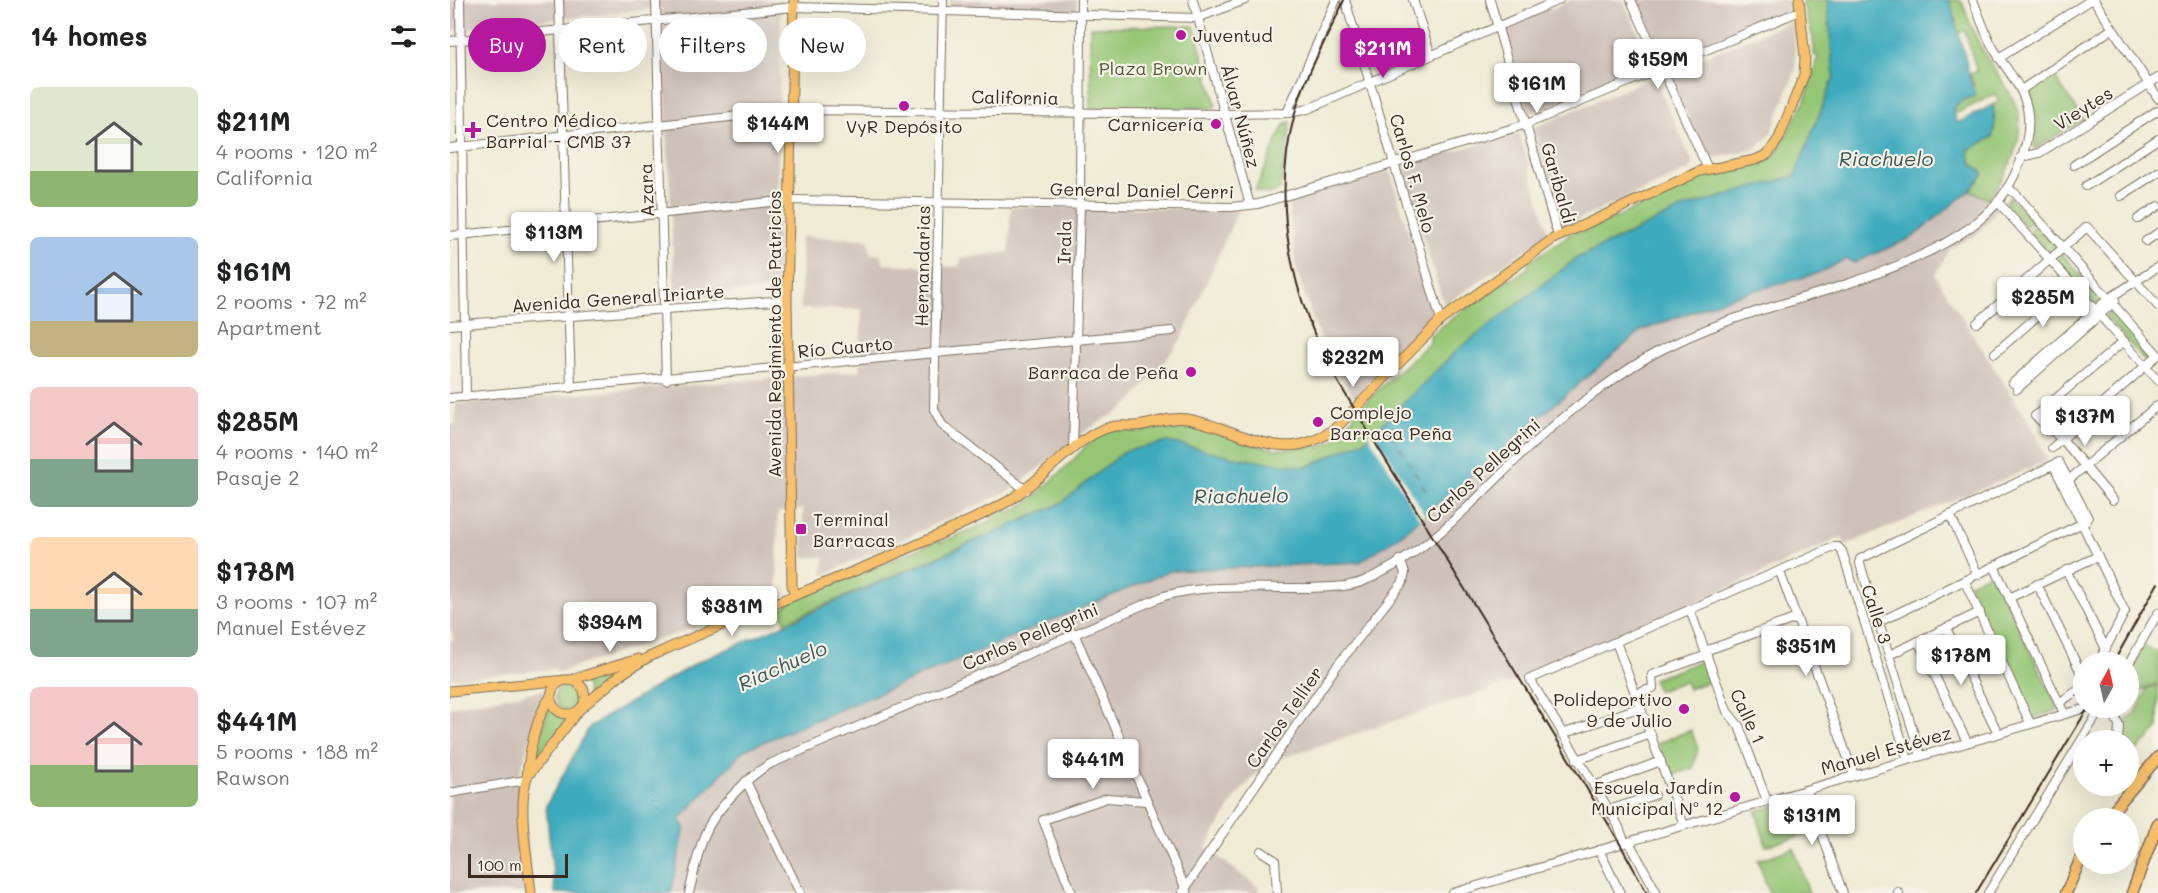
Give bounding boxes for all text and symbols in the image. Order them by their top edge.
chip: Buy [468,18,546,72]
chip: Rent [558,18,647,72]
chip: Filters [659,18,767,72]
chip: New [779,18,866,72]
text: 14 homes [30,19,148,53]
icon: filters [387,20,420,53]
place label: Juventud [1193,23,1273,47]
marker: Juventud [1174,28,1188,42]
pin: $211M [1341,28,1425,79]
text: $211M [1354,34,1412,60]
pin: $159M [1616,39,1700,90]
text: $159M [1627,45,1689,71]
park label: Plaza Brown [1099,56,1207,80]
street label: Álvar Núñez [1216,61,1266,171]
pin: $161M [1495,63,1579,114]
text: $161M [1508,69,1566,95]
street label: Vieytes [2049,80,2117,136]
street label: California [971,84,1059,110]
marker: VyR Depósito [897,99,911,113]
pin: $144M [736,103,820,154]
text: $211M [216,104,291,138]
place label: Centro Médico Barrial - CMB 37 [486,108,632,153]
text: $144M [747,109,809,135]
icon: home [78,111,150,183]
street label: Carlos F. Melo [1385,111,1442,236]
place label: Carnicería [1108,112,1204,136]
place label: VyR Depósito [846,114,963,138]
marker: Carnicería [1209,117,1223,131]
marker: Centro Médico Barrial - CMB 37 [464,121,482,139]
text: 4 rooms · 120 m² [216,138,377,164]
street label: Garibaldi [1536,140,1582,226]
water label: Riachuelo [1839,145,1933,171]
street label: Azara [633,163,659,217]
text: California [216,164,313,190]
street label: General Daniel Cerri [1050,176,1234,204]
street label: Avenida Regimiento de Patricios [762,190,786,478]
street label: Hernandarias [909,205,935,327]
pin: $113M [512,212,596,263]
text: $113M [525,218,583,244]
street label: Irala [1052,220,1076,264]
text: $161M [216,254,292,288]
icon: home [78,261,150,333]
pin: $285M [2001,277,2085,328]
street label: Avenida General Iriarte [511,279,725,317]
text: $285M [2011,283,2075,309]
text: 2 rooms · 72 m² [216,288,367,314]
text: Apartment [216,314,322,340]
street label: Río Cuarto [797,331,894,363]
pin: $232M [1311,337,1395,388]
text: $232M [1322,343,1384,369]
place label: Barraca de Peña [1028,360,1179,384]
marker: Barraca de Peña [1184,365,1198,379]
pin: $137M [2043,396,2127,447]
place label: Complejo Barraca Peña [1330,400,1453,445]
text: $137M [2055,402,2115,428]
text: $285M [216,404,299,438]
icon: home [78,411,150,483]
street label: Carlos Pellegrini [1421,412,1545,528]
marker: Complejo Barraca Peña [1311,415,1325,429]
text: 4 rooms · 140 m² [216,438,378,464]
text: Pasaje 2 [216,464,300,490]
water label: Riachuelo [1193,481,1289,509]
place label: Terminal Barracas [813,507,895,552]
marker: Terminal Barracas [794,522,808,536]
text: $178M [216,554,295,588]
icon: home [78,561,150,633]
street label: Calle 3 [1856,581,1898,647]
pin: $381M [690,586,774,637]
text: 3 rooms · 107 m² [216,588,377,614]
text: $381M [701,592,763,618]
street label: Carlos Pellegrini [958,597,1102,675]
pin: $394M [568,602,652,653]
text: $394M [577,608,643,634]
text: Manuel Estévez [216,614,366,640]
pin: $351M [1764,626,1848,677]
text: $351M [1775,632,1837,658]
water label: Riachuelo [733,634,831,696]
pin: $178M [1919,635,2003,686]
text: $178M [1931,641,1991,667]
north arrow [2073,652,2139,718]
map controls [2073,652,2139,874]
street label: Carlos Tellier [1240,661,1328,773]
street label: Calle 1 [1725,685,1771,747]
place label: Polideportivo 9 de Julio [1553,687,1672,732]
marker: Polideportivo 9 de Julio [1677,702,1691,716]
text: $441M [216,704,298,738]
icon: home [78,711,150,783]
street label: Manuel Estévez [1818,720,1954,780]
button: + [2073,730,2139,796]
text: 5 rooms · 188 m² [216,738,378,764]
pin: $441M [1051,739,1135,790]
text: $441M [1062,745,1124,771]
text: Rawson [216,764,289,790]
place label: Escuela Jardín Municipal Nº 12 [1591,775,1723,820]
marker: Escuela Jardín Municipal Nº 12 [1728,790,1742,804]
pin: $131M [1770,795,1854,846]
text: $131M [1783,801,1841,827]
button: − [2073,808,2139,874]
scale bar [468,851,568,878]
text: 100 m [477,854,522,875]

